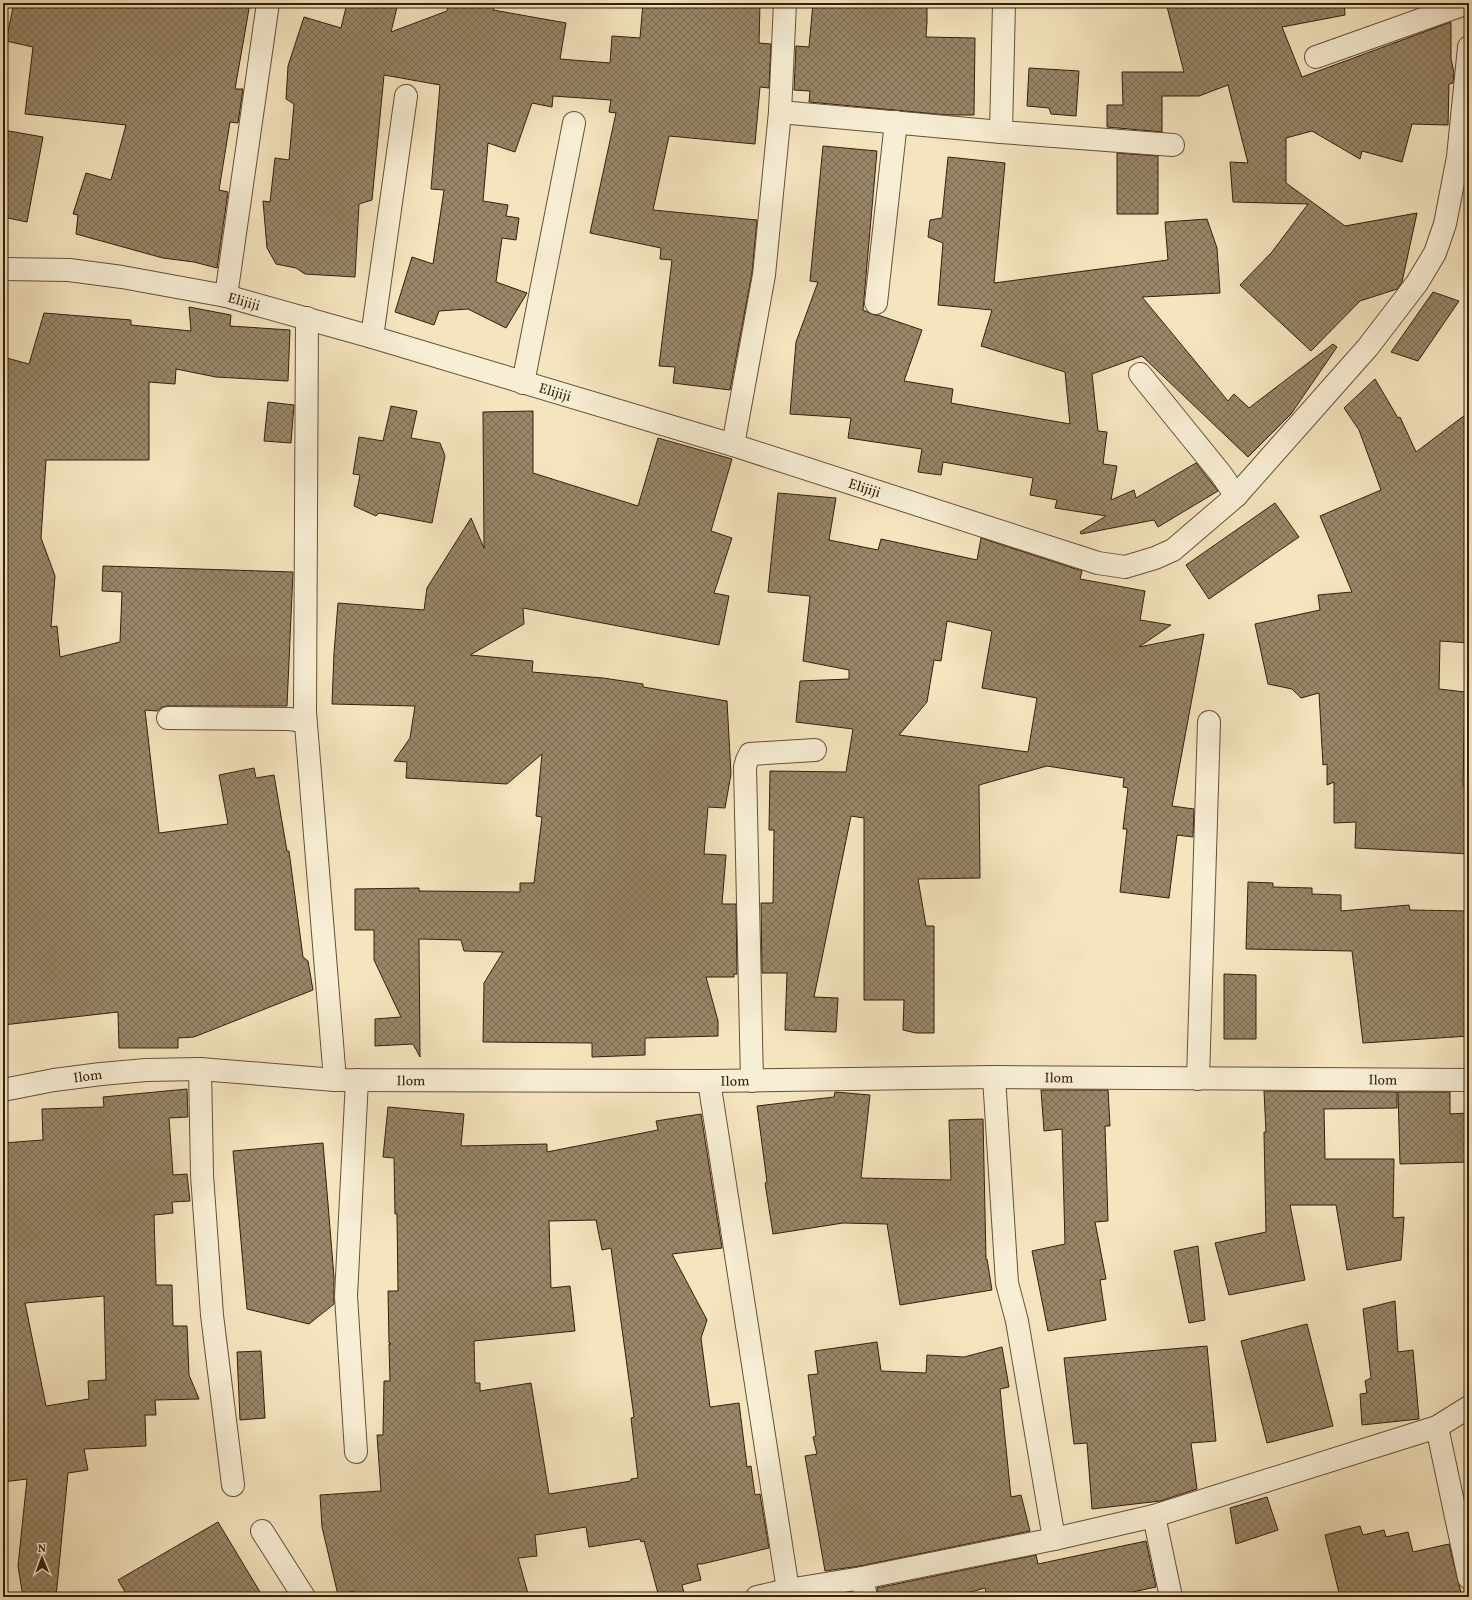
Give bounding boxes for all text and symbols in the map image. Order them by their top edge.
street label: Elijiji [225,289,262,316]
street label: Elijiji [536,379,573,407]
street label: Elijiji [846,475,883,503]
street label: Ilom [72,1066,104,1088]
street label: Ilom [1044,1069,1074,1089]
street label: Ilom [1368,1071,1398,1091]
street label: Ilom [396,1072,426,1091]
street label: Ilom [720,1072,750,1092]
north arrow [22,1538,62,1578]
text: N [38,1542,46,1557]

